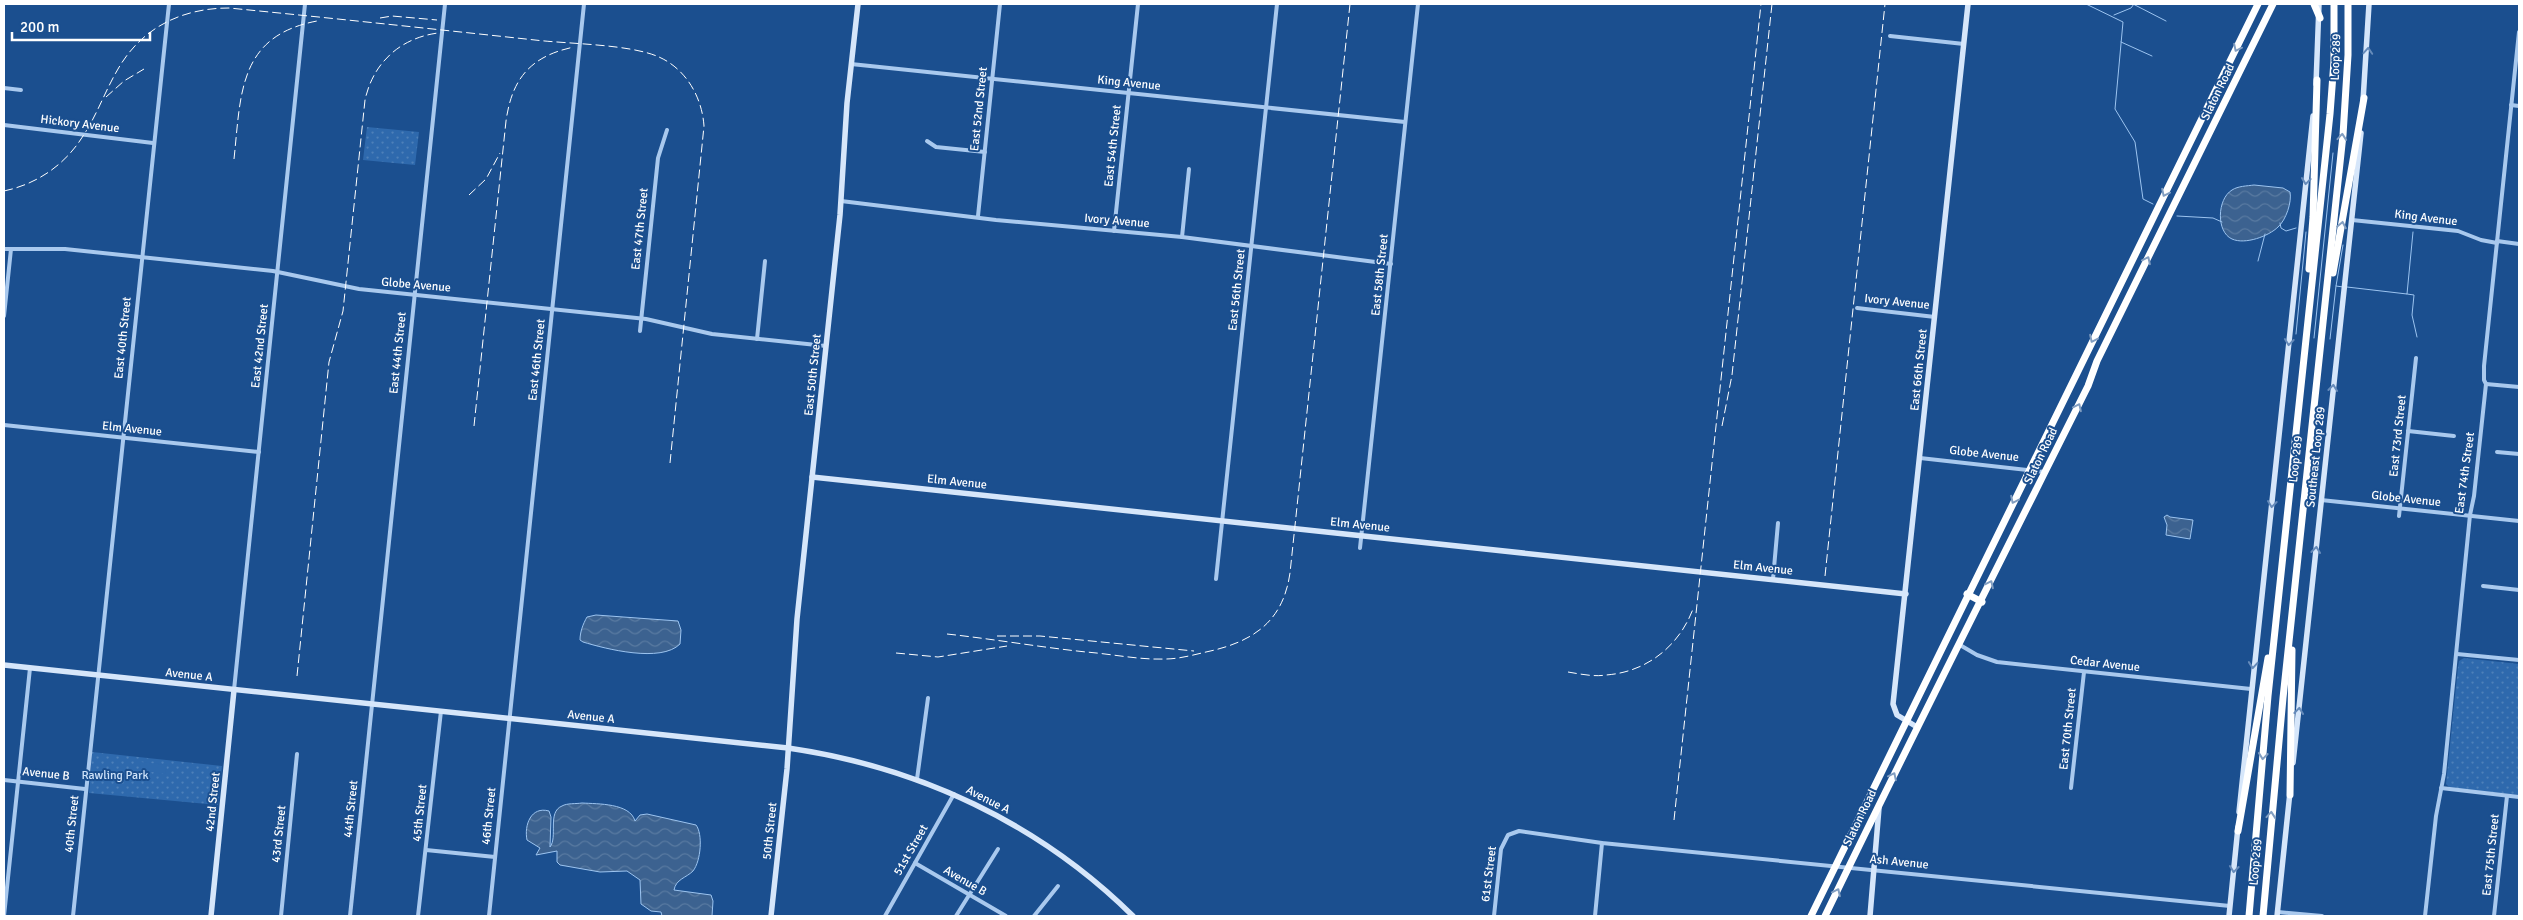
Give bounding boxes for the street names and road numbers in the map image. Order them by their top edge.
street label: Loop 289 [2328,33,2344,81]
street label: Slaton Road [2198,61,2238,123]
street label: East 52nd Street [967,66,991,152]
street label: King Avenue [1097,72,1161,94]
street label: East 54th Street [1101,104,1125,188]
street label: Hickory Avenue [40,112,120,136]
street label: East 47th Street [628,187,652,271]
street label: King Avenue [2394,207,2458,229]
street label: Ivory Avenue [1084,211,1150,231]
street label: East 58th Street [1368,233,1392,317]
street label: East 56th Street [1225,248,1249,332]
street label: Globe Avenue [381,274,451,296]
street label: Ivory Avenue [1864,291,1930,313]
street label: East 40th Street [111,296,135,380]
street label: East 42nd Street [248,303,272,389]
street label: East 44th Street [386,311,410,395]
street label: East 46th Street [525,318,549,402]
street label: East 66th Street [1907,328,1931,412]
street label: East 50th Street [801,333,825,417]
street label: East 73rd Street [2386,394,2410,478]
street label: Southeast Loop 289 [2303,406,2329,508]
street label: Elm Avenue [101,418,163,440]
street label: Slaton Road [2021,425,2061,487]
street label: East 74th Street [2452,431,2478,515]
street label: Loop 289 [2286,435,2306,483]
street label: Globe Avenue [1948,443,2020,465]
street label: Elm Avenue [926,471,988,493]
street label: Globe Avenue [2370,488,2442,510]
street label: Elm Avenue [1329,514,1391,536]
street label: Elm Avenue [1732,557,1794,579]
street label: Cedar Avenue [2069,653,2141,675]
street label: Avenue A [165,665,214,685]
street label: East 70th Street [2056,687,2080,771]
street label: Avenue A [567,707,616,727]
street label: Avenue B [22,764,70,784]
street label: 42nd Street [202,771,224,833]
street label: 44th Street [341,780,361,838]
street label: Avenue A [963,783,1013,818]
street label: 45th Street [410,784,430,842]
street label: 46th Street [479,787,499,845]
street label: Slaton Road [1840,787,1880,849]
street label: 40th Street [62,795,82,853]
street label: 50th Street [760,802,780,860]
street label: 43rd Street [269,805,289,863]
street label: East 75th Street [2479,813,2503,897]
street label: 51st Street [890,822,932,878]
street label: Loop 289 [2246,838,2266,886]
street label: 61st Street [1478,845,1500,903]
street label: Ash Avenue [1869,851,1929,873]
street label: Avenue B [941,863,989,899]

